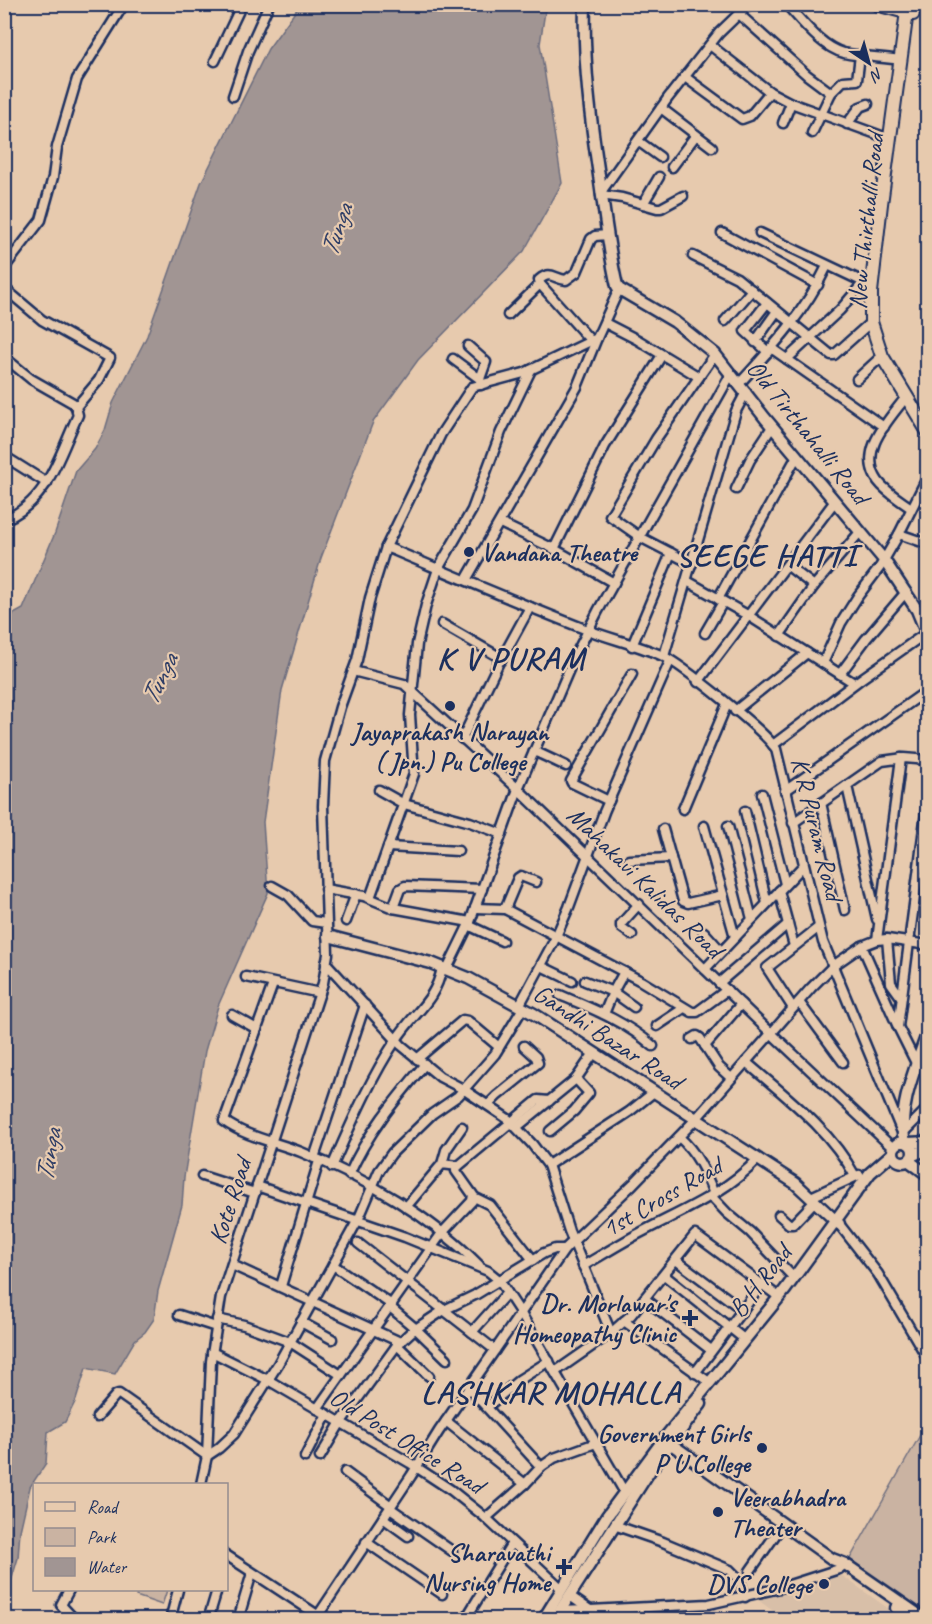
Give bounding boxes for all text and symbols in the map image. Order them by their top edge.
north arrow [839,33,899,93]
text: N [865,63,887,87]
street label: New Thirthalli Road [840,128,892,311]
water label: Tunga [311,198,361,260]
street label: Old Tirthahalli Road [739,353,879,514]
district label: SEEGE HATTI [676,535,863,576]
place label: Vandana Theatre [481,536,639,569]
marker: Vandana Theatre [462,545,476,559]
district label: K V PURAM [437,638,587,679]
water label: Tunga [132,646,187,710]
marker: Jayaprakash Narayan ( Jpn.) Pu College [443,699,457,713]
place label: Jayaprakash Narayan ( Jpn.) Pu College [350,715,550,778]
street label: K R Puram Road [783,754,852,908]
street label: Mahakavi Kalidas Road [560,799,733,968]
street label: Gandhi Bazar Road [527,977,692,1100]
water label: Tunga [27,1124,70,1184]
street label: 1st Cross Road [596,1147,731,1245]
street label: Kote Road [201,1151,260,1248]
street label: B H Road [721,1235,801,1324]
place label: Dr. Morlawar's Homeopathy Clinic [513,1287,679,1350]
marker: Dr. Morlawar's Homeopathy Clinic [681,1309,699,1327]
district label: LASHKAR MOHALLA [421,1372,682,1413]
street label: Old Post Office Road [324,1380,494,1504]
place label: Government Girls P U College [597,1417,753,1480]
marker: Government Girls P U College [755,1441,769,1455]
place label: Veerabhadra Theater [730,1481,848,1544]
legend [33,1483,228,1591]
text: Road [87,1496,120,1518]
marker: Veerabhadra Theater [711,1505,725,1519]
text: Park [87,1526,117,1548]
place label: Sharavathi Nursing Home [424,1536,554,1599]
text: Water [87,1556,128,1578]
marker: Sharavathi Nursing Home [555,1558,573,1576]
place label: DVS College [707,1568,814,1601]
marker: DVS College [817,1577,831,1591]

